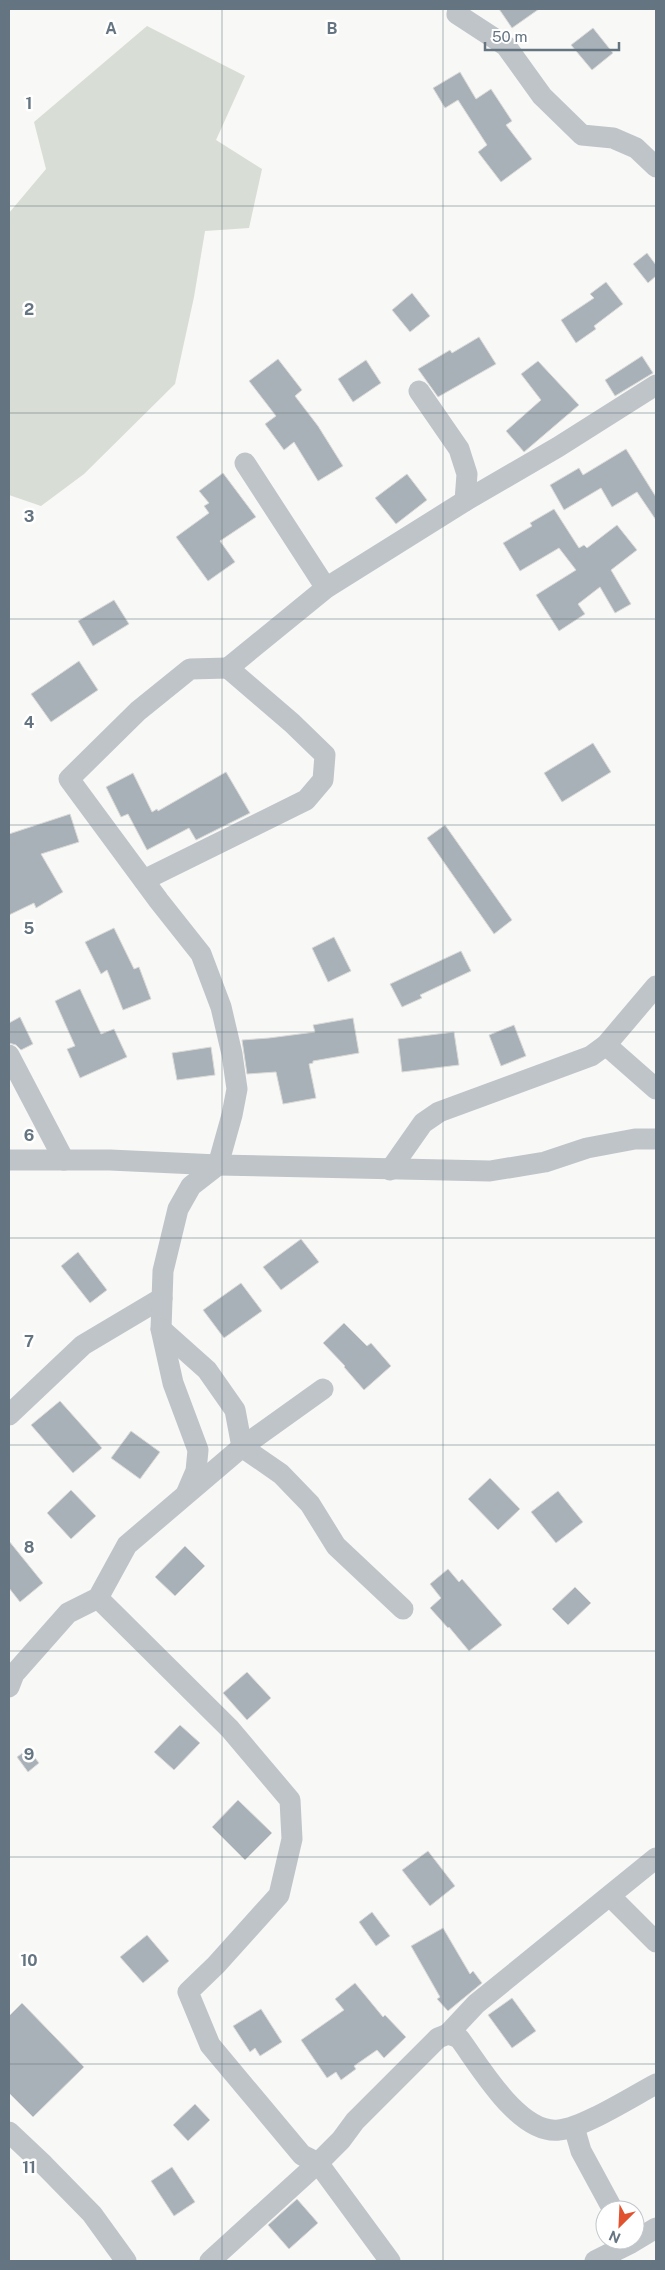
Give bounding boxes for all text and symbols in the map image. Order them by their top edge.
text: A [105,19,117,38]
text: B [327,19,338,38]
scale bar [485,20,619,52]
text: 50 m [492,28,527,45]
text: 1 [26,94,32,113]
text: 2 [24,300,34,319]
text: 3 [24,507,34,526]
text: 4 [24,713,35,732]
text: 5 [24,919,35,938]
text: 6 [24,1126,34,1145]
text: 7 [24,1332,34,1351]
text: 8 [24,1538,35,1557]
text: 9 [24,1745,34,1764]
text: 10 [20,1951,38,1970]
text: 11 [22,2158,36,2177]
north arrow [595,2200,645,2250]
text: N [606,2227,623,2246]

